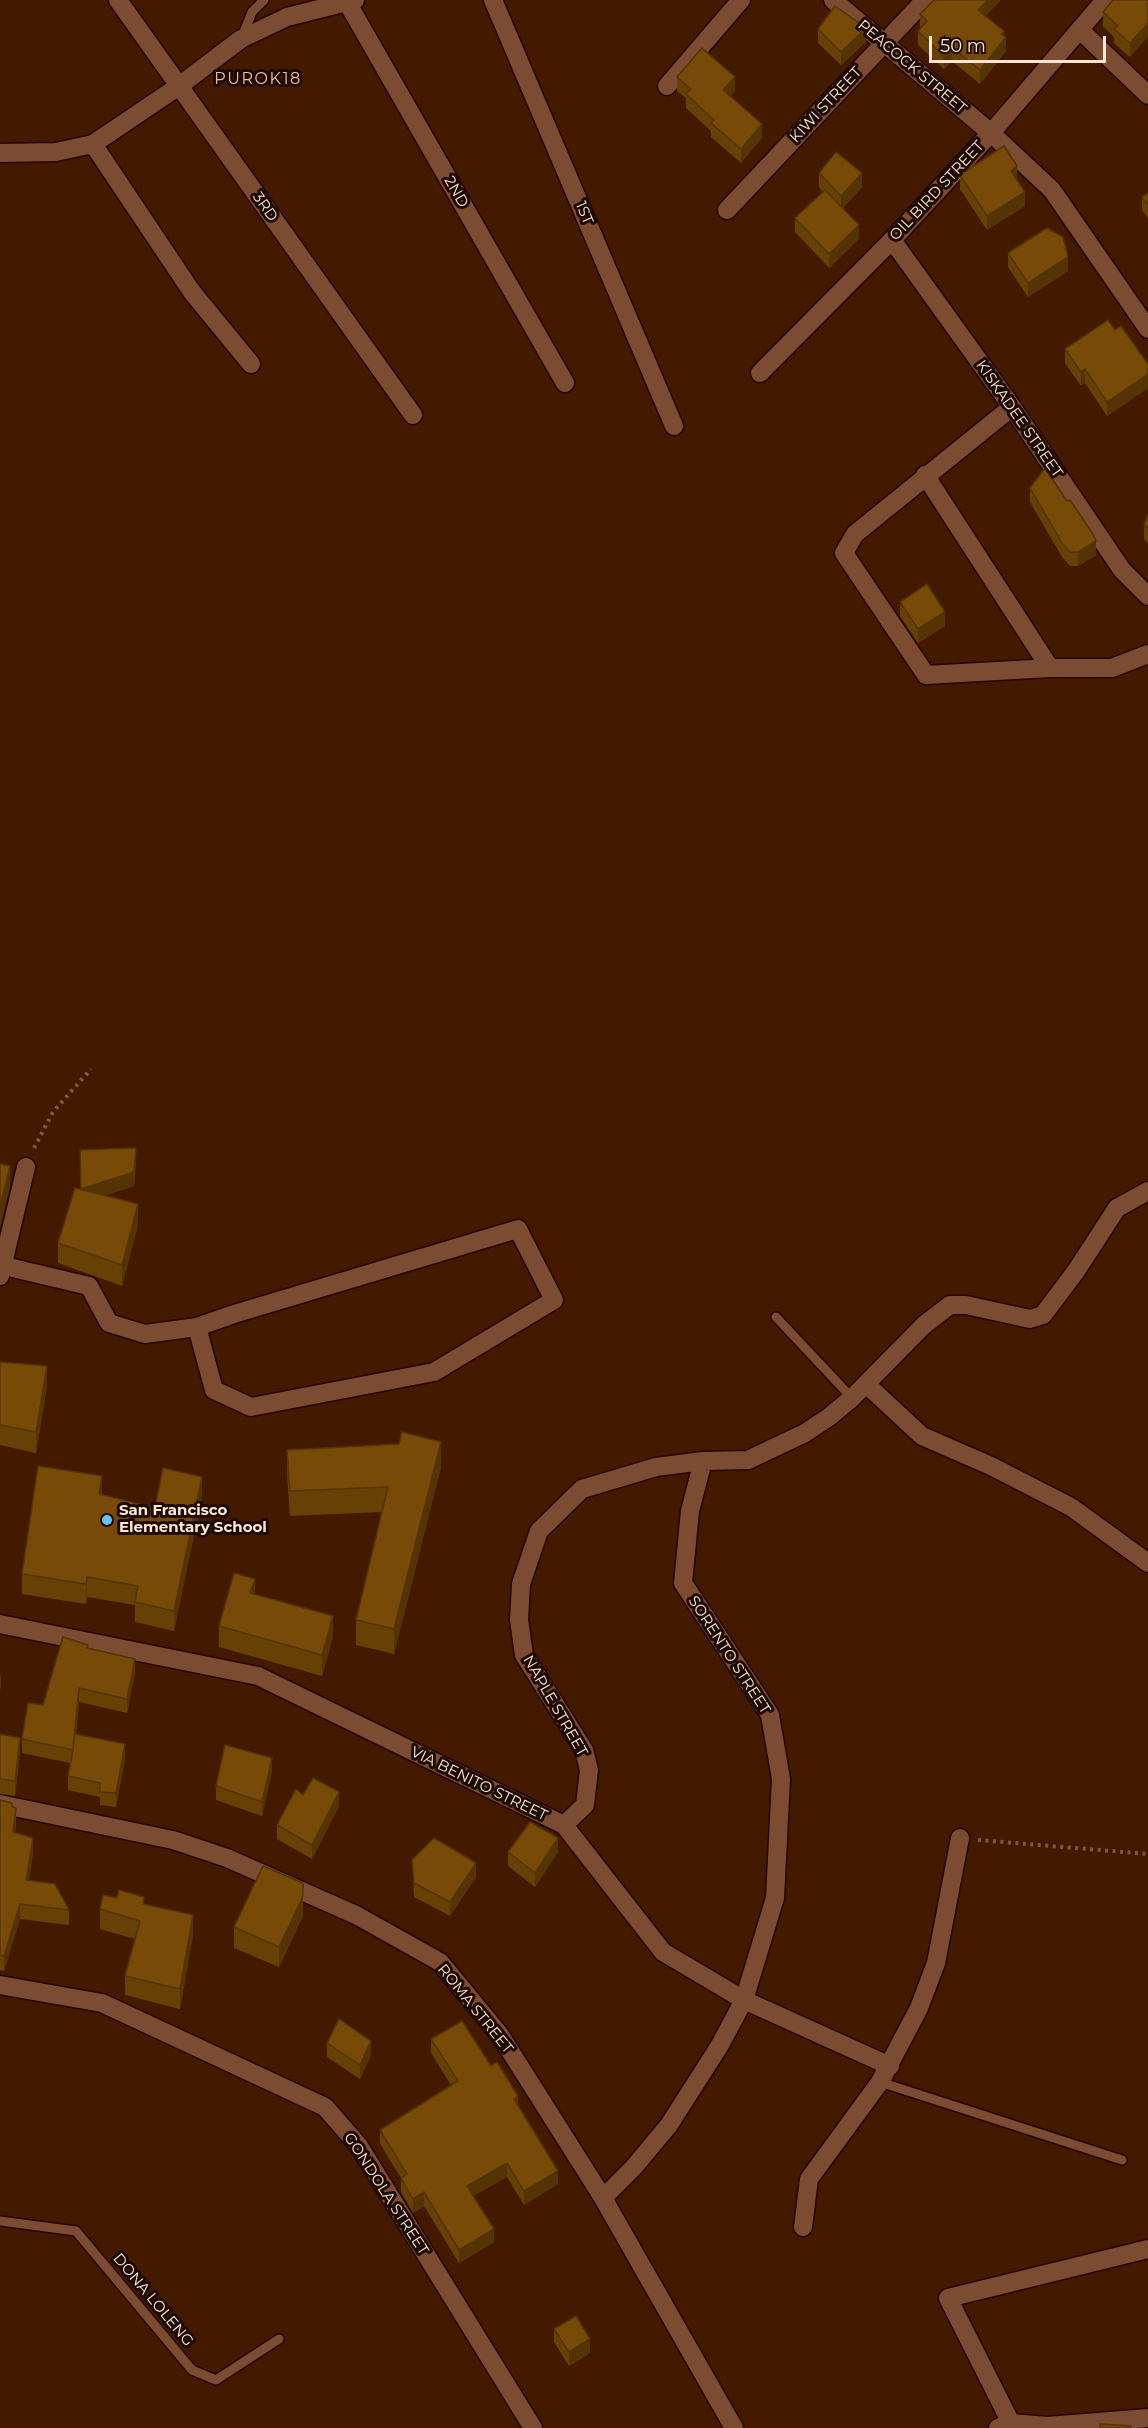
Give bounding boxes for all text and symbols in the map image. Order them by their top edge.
street label: PEACOCK STREET [854,16,970,118]
scale bar [932,24,1109,62]
text: 50 m [940,35,986,57]
street label: KIWI STREET [786,63,866,147]
district label: PUROK18 [214,69,302,89]
street label: OIL BIRD STREET [886,137,988,245]
street label: 2ND [440,173,472,211]
street label: 3RD [249,189,281,225]
street label: 1ST [571,199,597,227]
street label: KISKADEE STREET [972,357,1066,481]
place label: San Francisco Elementary School [119,1502,267,1537]
marker: San Francisco Elementary School [100,1513,114,1527]
street label: SORENTO STREET [684,1593,774,1717]
street label: NAPLE STREET [519,1652,591,1760]
street label: VIA BENITO STREET [408,1743,550,1825]
street label: ROMA STREET [434,1961,516,2057]
street label: GONDOLA STREET [340,2130,432,2258]
street label: DONA LOLENG [109,2250,197,2350]

